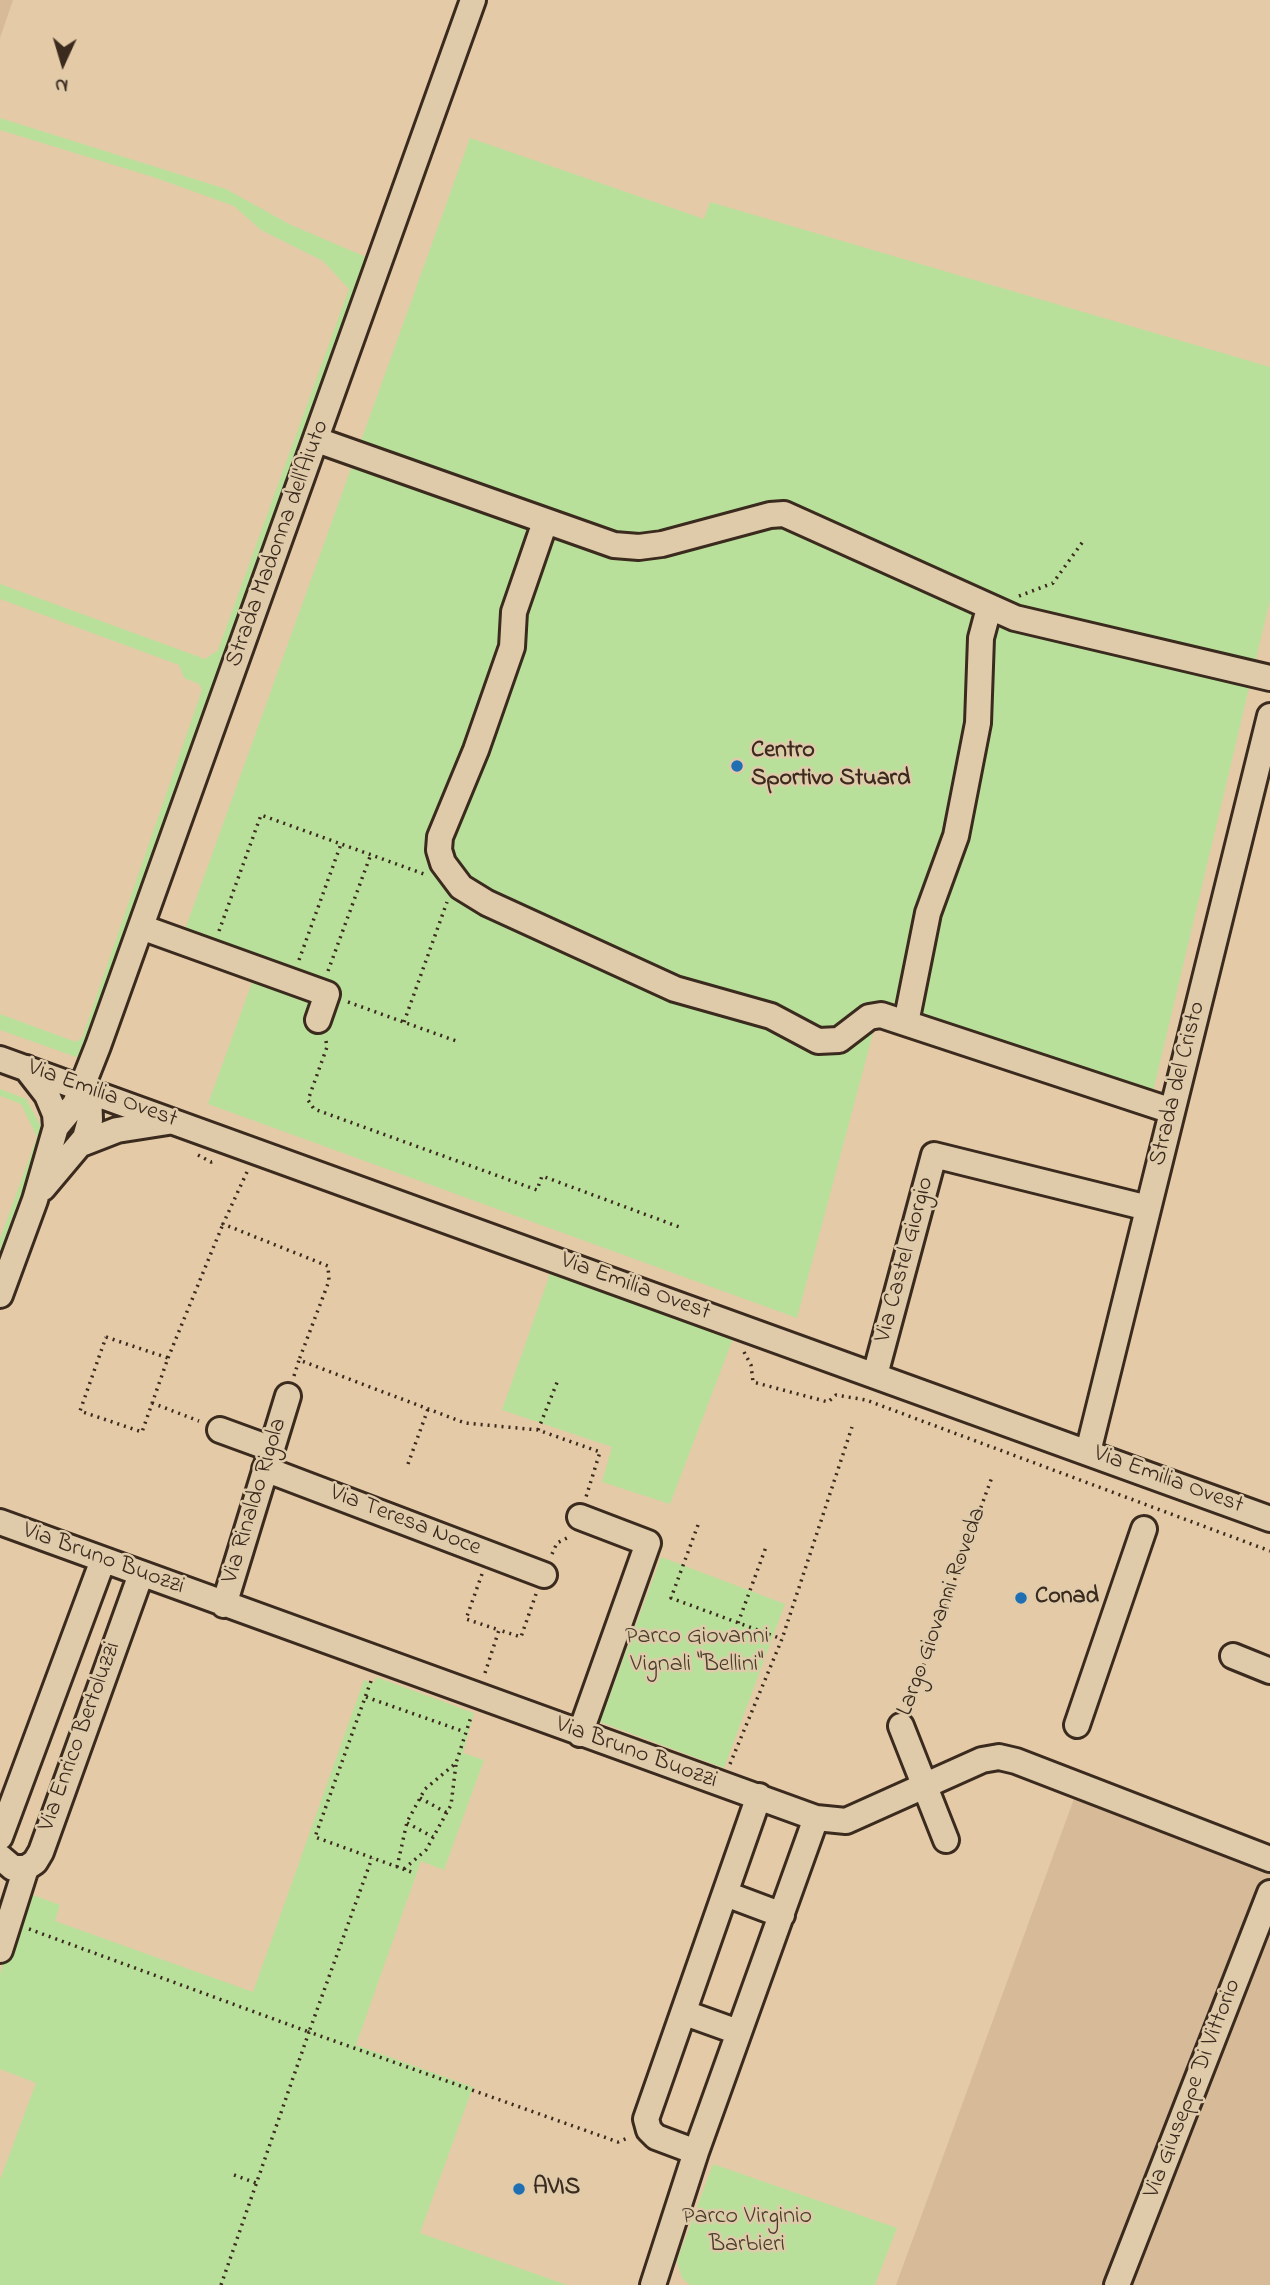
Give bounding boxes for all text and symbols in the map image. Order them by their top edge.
north arrow [28,28,98,98]
text: N [54,71,69,98]
street label: Strada Madonna dell'Aiuto [221,417,337,671]
place label: Centro Sportivo Stuard [751,738,911,794]
marker: Centro Sportivo Stuard [729,758,745,774]
street label: Strada del Cristo [1145,999,1213,1169]
street label: Via Emilia Ovest [23,1055,181,1135]
street label: Via Castel Giorgio [870,1174,942,1346]
street label: Via Emilia Ovest [556,1248,714,1328]
street label: Via Rinaldo Rigola [217,1415,295,1587]
street label: Via Emilia Ovest [1089,1441,1247,1521]
street label: Via Teresa Noce [325,1480,485,1564]
street label: Largo Giovanni Roveda [892,1504,994,1720]
street label: Via Bruno Buozzi [18,1517,188,1603]
place label: Conad [1035,1584,1099,1612]
marker: Conad [1013,1590,1029,1606]
park label: Parco Giovanni Vignali "Bellini" [625,1624,769,1680]
street label: Via Enrico Bertoluzzi [33,1638,129,1836]
street label: Via Bruno Buozzi [551,1711,721,1797]
street label: Via Giuseppe Di Vittorio [1139,1975,1249,2203]
place label: AVIS [533,2175,580,2203]
marker: AVIS [511,2181,527,2197]
park label: Parco Virginio Barbieri [682,2204,812,2260]

